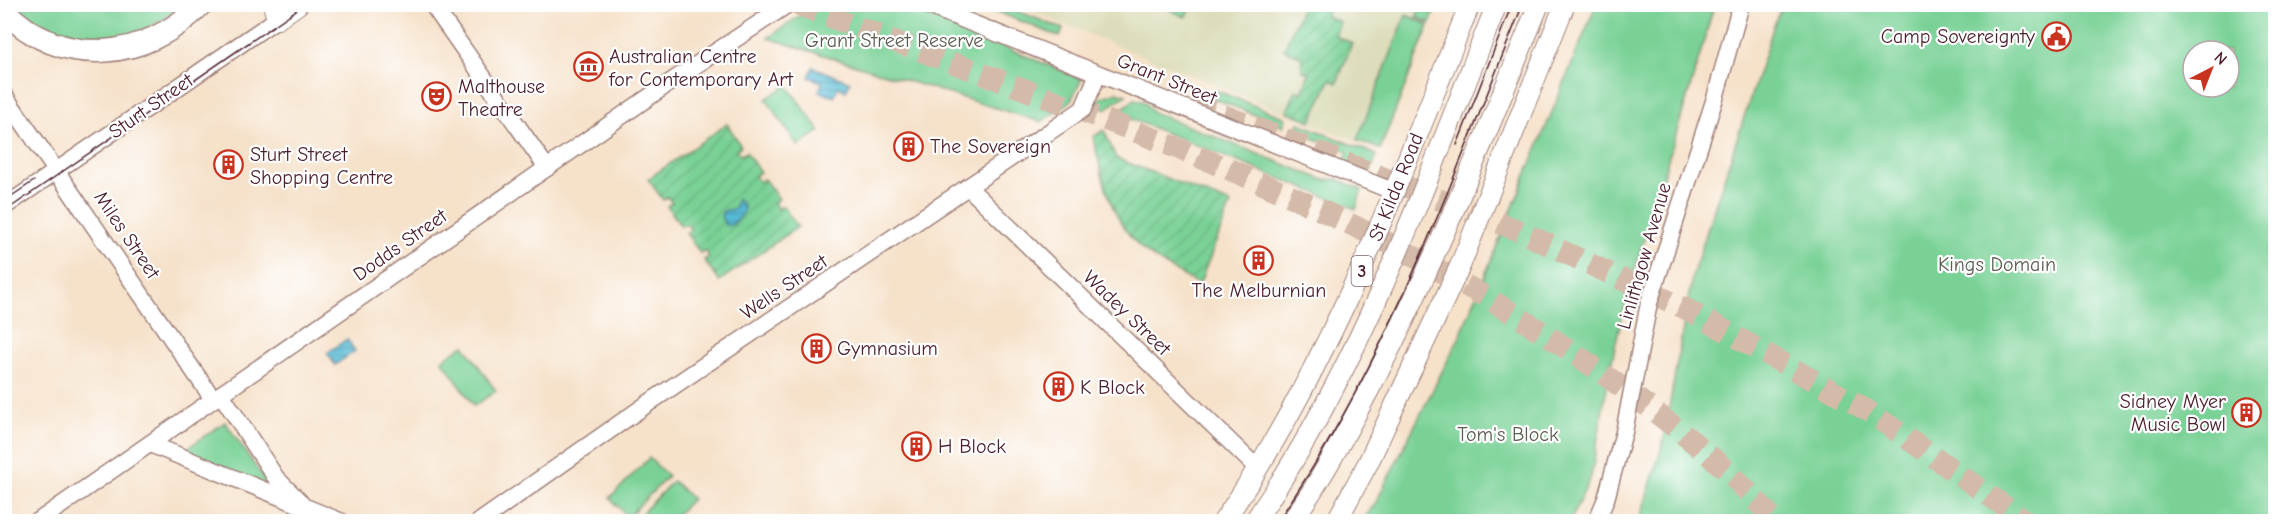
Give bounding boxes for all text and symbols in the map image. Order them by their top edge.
public building icon: Camp Sovereignty [2040,20,2072,52]
place label: Camp Sovereignty [1881,25,2035,48]
park label: Grant Street Reserve [805,29,983,52]
north arrow [2181,39,2241,99]
place label: Australian Centre for Contemporary Art [608,45,794,91]
text: N [2210,48,2230,69]
street label: Grant Street [1114,49,1222,110]
museum icon: Australian Centre for Contemporary Art [572,51,604,83]
street label: Sturt Street [105,68,199,143]
place label: Malthouse Theatre [458,75,545,121]
theatre icon: Malthouse Theatre [421,81,453,113]
building icon: The Sovereign [893,130,925,162]
street label: St Kilda Road [1364,130,1428,244]
place label: The Sovereign [930,135,1051,158]
place label: Sturt Street Shopping Centre [250,143,393,189]
building icon: Sturt Street Shopping Centre [213,149,245,181]
street label: Linlithgow Avenue [1612,180,1676,332]
street label: Miles Street [89,187,165,284]
street label: Dodds Street [349,203,452,286]
building icon: The Melburnian [1243,244,1275,276]
street label: Wells Street [736,249,833,324]
park label: Kings Domain [1938,253,2056,276]
road number: 3 [1352,256,1372,286]
street label: Wadey Street [1079,266,1176,361]
place label: The Melburnian [1192,279,1326,302]
building icon: Gymnasium [800,332,832,364]
place label: Gymnasium [837,337,938,360]
building icon: K Block [1043,371,1075,403]
place label: K Block [1080,376,1145,399]
place label: Sidney Myer Music Bowl [2120,390,2226,436]
building icon: Sidney Myer Music Bowl [2231,397,2263,429]
park label: Tom's Block [1457,423,1559,446]
building icon: H Block [901,430,933,462]
place label: H Block [938,435,1006,458]

